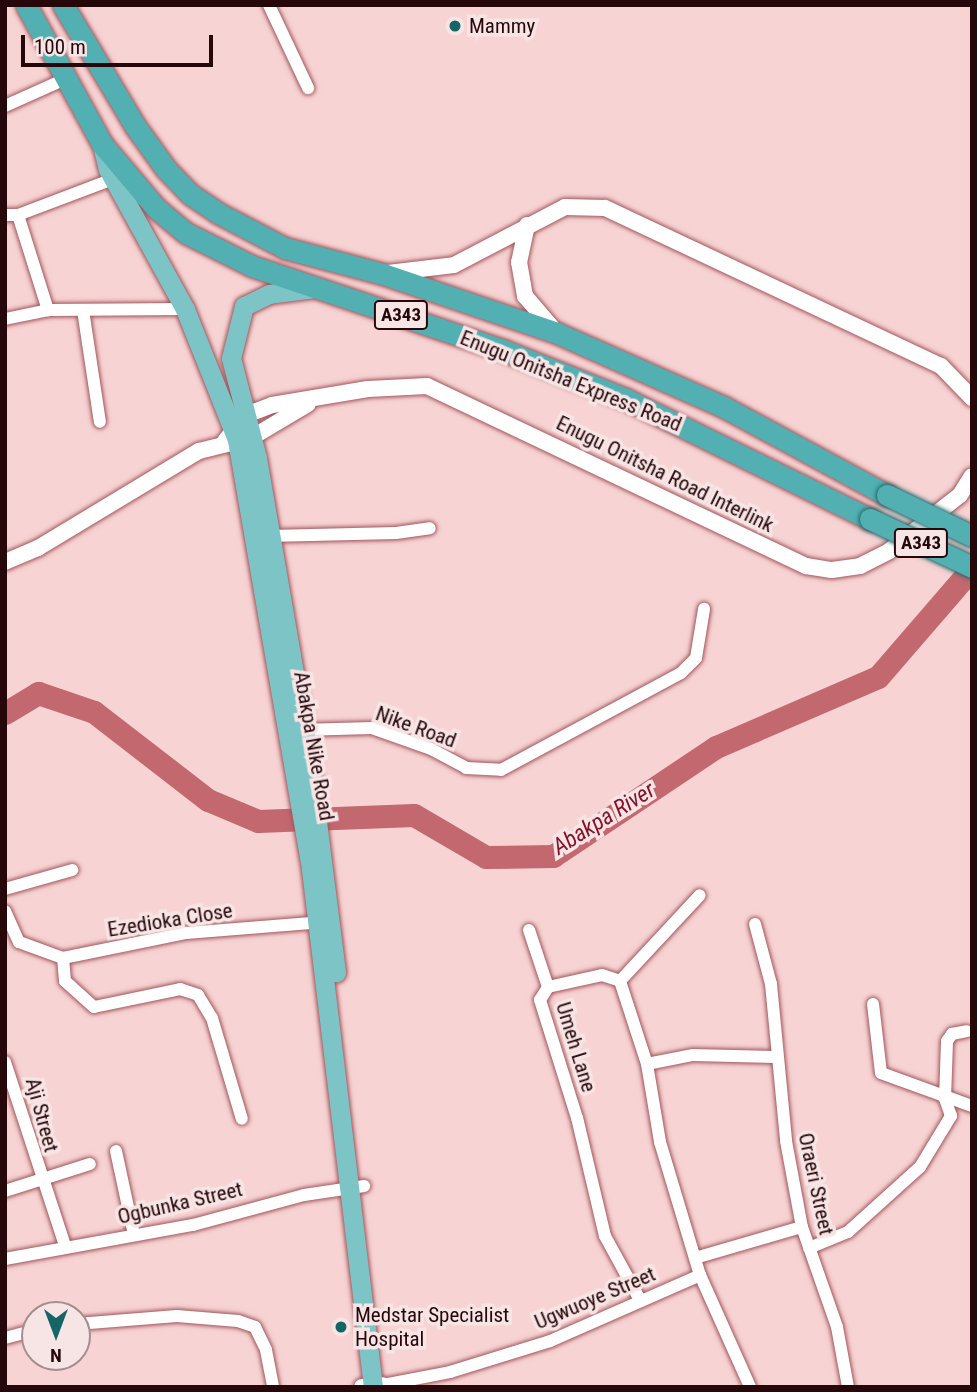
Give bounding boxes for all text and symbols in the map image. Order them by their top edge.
place label: Mammy [469,13,535,39]
marker: Mammy [447,18,463,34]
scale bar [24,21,217,65]
text: 100 m [34,35,86,59]
road number: A343 [373,300,429,330]
street label: Enugu Onitsha Express Road [457,325,685,437]
street label: Enugu Onitsha Road Interlink [552,410,778,538]
road number: A343 [893,528,949,558]
street label: Abakpa Nike Road [288,669,340,823]
street label: Nike Road [372,701,460,753]
water label: Abakpa River [548,777,660,861]
street label: Ezedioka Close [106,898,234,942]
street label: Umeh Lane [550,999,602,1095]
street label: Aji Street [20,1075,64,1155]
street label: Oraeri Street [793,1131,839,1237]
street label: Ogbunka Street [115,1176,245,1230]
street label: Ugwuoye Street [531,1261,659,1335]
north arrow [21,1301,91,1371]
place label: Medstar Specialist Hospital [355,1302,509,1352]
marker: Medstar Specialist Hospital [333,1319,349,1335]
text: N [50,1344,62,1367]

